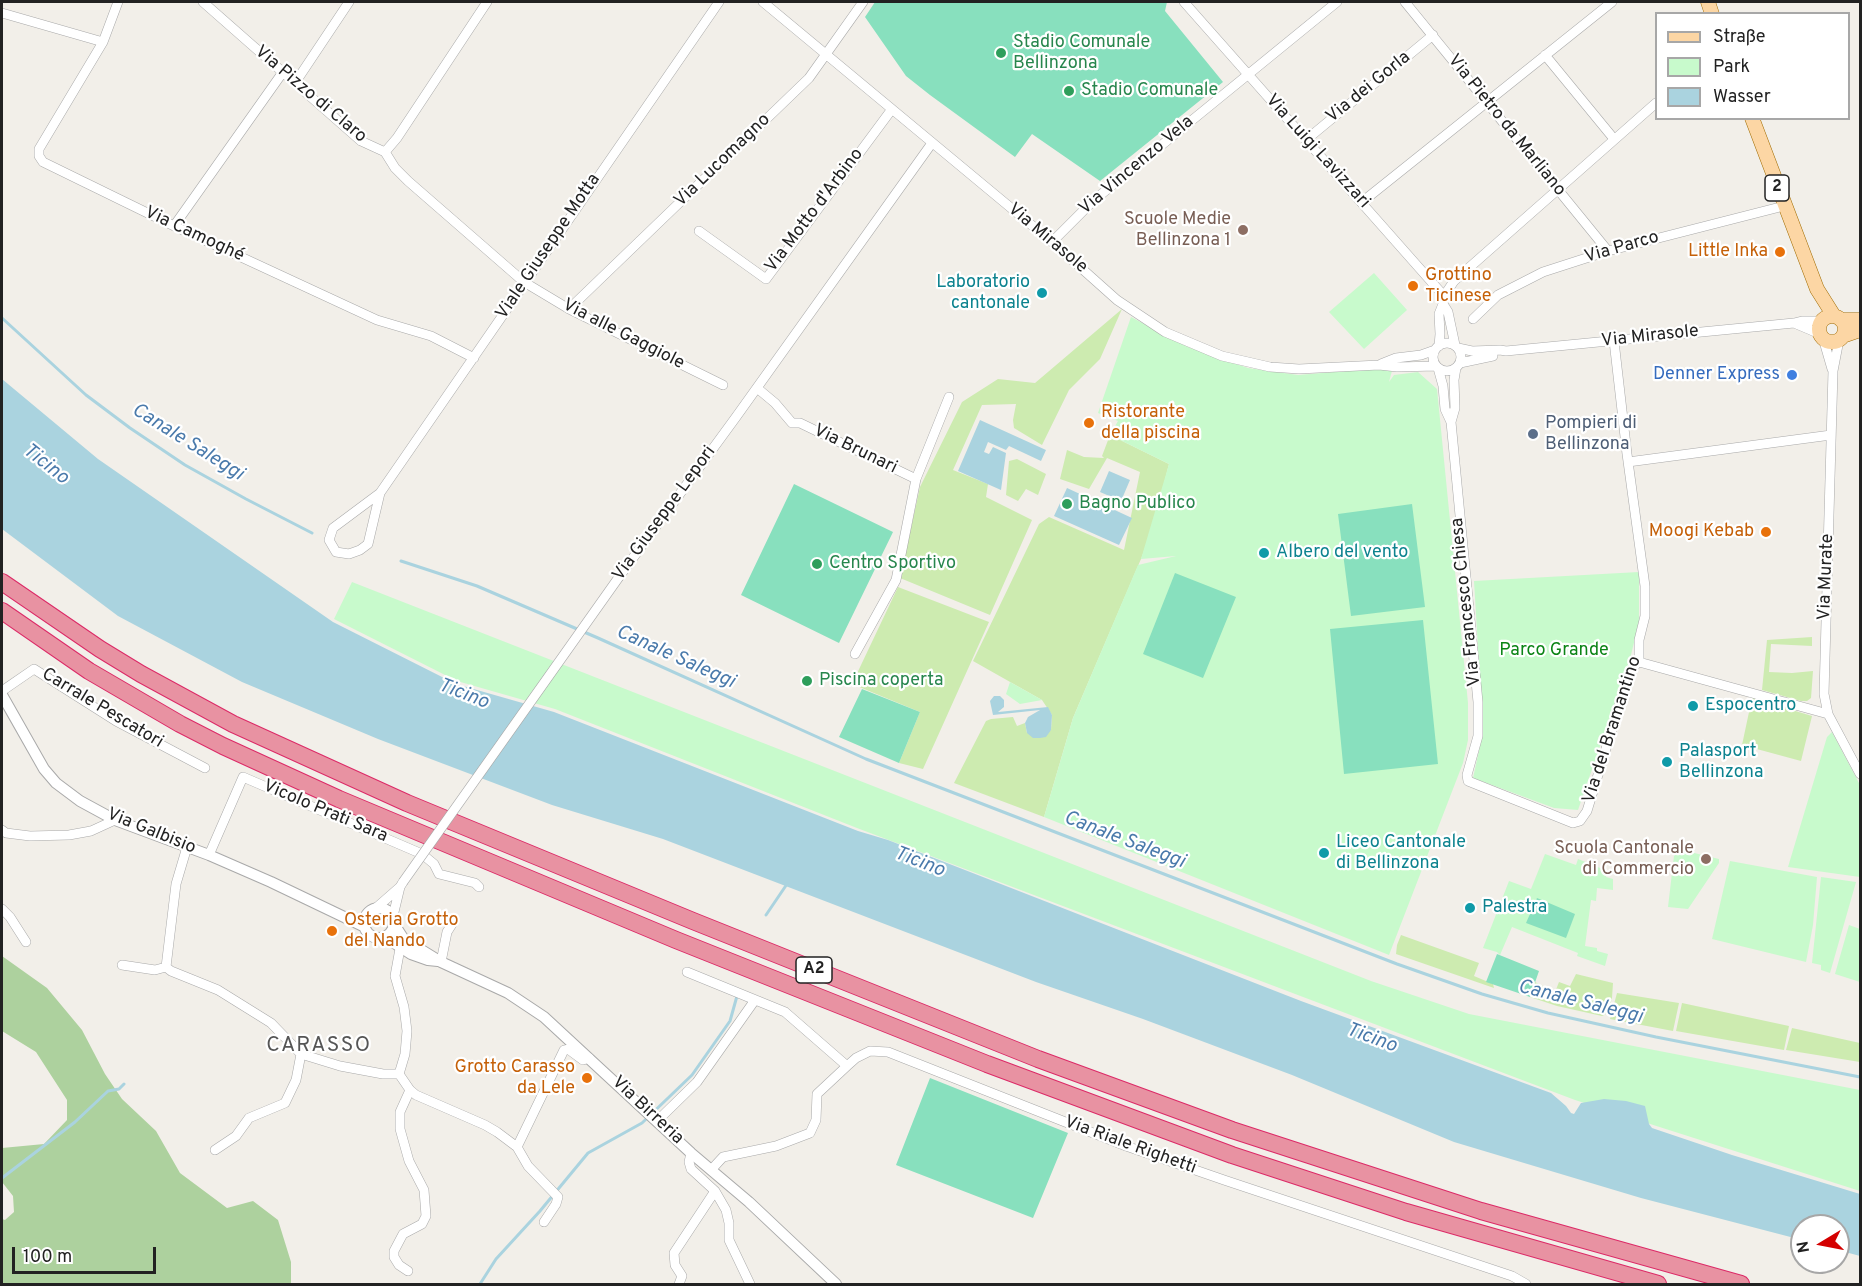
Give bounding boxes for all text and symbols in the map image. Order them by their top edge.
legend [1655,12,1850,120]
text: Straße [1713,26,1765,49]
place label: Stadio Comunale Bellinzona [1013,32,1150,74]
street label: Via Pizzo di Claro [250,42,370,148]
marker: Stadio Comunale Bellinzona [994,46,1008,60]
street label: Via dei Gorla [1323,47,1415,129]
street label: Via Pietro da Marliano [1442,51,1570,201]
text: Park [1713,56,1750,79]
place label: Stadio Comunale [1081,80,1218,102]
marker: Stadio Comunale [1062,84,1076,98]
text: Wasser [1713,86,1771,109]
street label: Via Luigi Lavizzari [1260,90,1374,214]
street label: Via Lucomagno [671,110,775,212]
street label: Via Vincenzo Vela [1075,112,1199,220]
street label: Via Motto d'Arbino [761,145,869,277]
street label: Viale Giuseppe Motta [492,170,606,324]
road number: 2 [1765,175,1789,201]
street label: Via Mirasole [1003,199,1091,279]
street label: Via Camoghé [141,203,247,267]
place label: Scuole Medie Bellinzona 1 [1124,209,1231,252]
marker: Scuole Medie Bellinzona 1 [1236,223,1250,237]
street label: Via Parco [1582,227,1662,269]
place label: Little Inka [1688,241,1768,263]
marker: Little Inka [1773,245,1787,259]
place label: Grottino Ticinese [1425,265,1492,308]
place label: Laboratorio cantonale [936,272,1030,314]
marker: Grottino Ticinese [1406,279,1420,293]
marker: Laboratorio cantonale [1035,286,1049,300]
street label: Via alle Gaggiole [558,295,688,375]
street label: Via Mirasole [1600,321,1700,353]
place label: Denner Express [1653,364,1780,386]
marker: Denner Express [1785,368,1799,382]
water label: Canale Saleggi [126,399,248,487]
place label: Ristorante della piscina [1101,402,1200,444]
place label: Pompieri di Bellinzona [1545,413,1637,456]
marker: Ristorante della piscina [1082,416,1096,430]
street label: Via Brunari [810,420,900,480]
marker: Pompieri di Bellinzona [1526,427,1540,441]
water label: Ticino [17,439,73,491]
street label: Via Giuseppe Lepori [609,442,721,586]
place label: Bagno Publico [1079,493,1195,515]
marker: Bagno Publico [1060,497,1074,511]
street label: Via Francesco Chiesa [1447,517,1487,687]
place label: Moogi Kebab [1649,521,1754,543]
marker: Moogi Kebab [1759,525,1773,539]
street label: Via Murate [1815,533,1839,621]
place label: Albero del vento [1276,542,1408,564]
marker: Albero del vento [1257,546,1271,560]
place label: Centro Sportivo [829,553,956,575]
marker: Centro Sportivo [810,557,824,571]
water label: Canale Saleggi [612,621,738,695]
park label: Parco Grande [1499,640,1609,662]
street label: Via del Bramantino [1579,654,1647,806]
street label: Carrale Pescatori [37,664,167,754]
place label: Piscina coperta [819,670,943,692]
water label: Ticino [434,674,492,716]
marker: Piscina coperta [800,674,814,688]
place label: Espocentro [1705,695,1796,717]
marker: Espocentro [1686,699,1700,713]
place label: Palasport Bellinzona [1679,741,1763,783]
marker: Palasport Bellinzona [1660,755,1674,769]
street label: Vicolo Prati Sara [259,776,391,848]
street label: Via Galbisio [103,804,199,860]
water label: Canale Saleggi [1060,807,1188,875]
place label: Liceo Cantonale di Bellinzona [1336,832,1466,874]
place label: Scuola Cantonale di Commercio [1554,838,1694,880]
water label: Ticino [890,842,948,884]
marker: Liceo Cantonale di Bellinzona [1317,846,1331,860]
marker: Scuola Cantonale di Commercio [1699,852,1713,866]
place label: Palestra [1482,897,1547,919]
marker: Palestra [1463,901,1477,915]
place label: Osteria Grotto del Nando [344,910,459,952]
marker: Osteria Grotto del Nando [325,924,339,938]
road number: A2 [796,957,832,983]
water label: Canale Saleggi [1515,976,1645,1030]
water label: Ticino [1342,1019,1400,1059]
district label: CARASSO [266,1034,372,1060]
place label: Grotto Carasso da Lele [455,1057,575,1100]
marker: Grotto Carasso da Lele [580,1071,594,1085]
street label: Via Birreria [606,1072,688,1150]
street label: Via Riale Righetti [1061,1112,1199,1180]
north arrow [1790,1214,1850,1274]
scale bar [15,1235,159,1273]
text: N [1793,1239,1815,1254]
text: 100 m [23,1246,72,1269]

